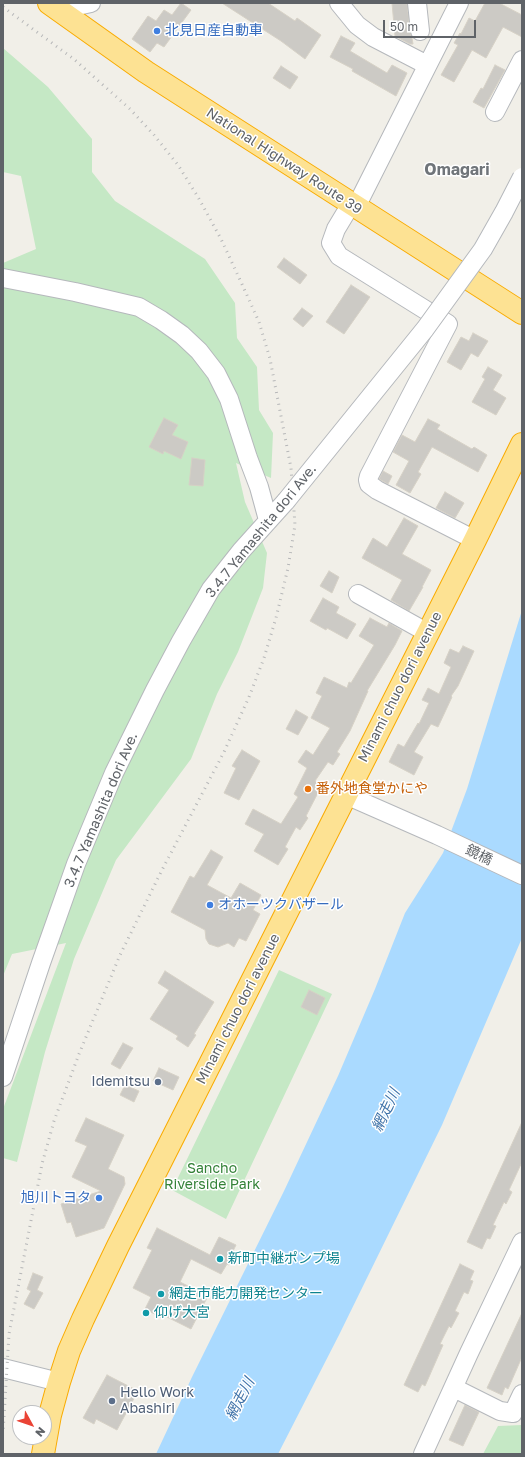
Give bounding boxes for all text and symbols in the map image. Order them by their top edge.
scale bar [385,12,478,38]
text: 50 m [390,19,418,34]
place label: 北見日産自動車 [165,23,263,39]
marker: 北見日産自動車 [152,26,162,36]
street label: National Highway Route 39 [203,104,365,218]
district label: Omagari [424,160,490,180]
street label: 3.4.7 Yamashita dori Ave. [202,461,320,601]
street label: Minami chuo dori avenue [355,609,445,765]
street label: 3.4.7 Yamashita dori Ave. [61,730,141,890]
place label: 番外地食堂かにや [316,781,428,797]
marker: 番外地食堂かにや [303,784,313,794]
street label: 鏡橋 [463,841,495,869]
place label: オホーツクバザール [218,897,344,913]
marker: オホーツクバザール [205,900,215,910]
street label: Minami chuo dori avenue [193,931,283,1087]
place label: Idemitsu [91,1074,150,1090]
marker: Idemitsu [153,1077,163,1087]
water label: 網走川 [368,1086,404,1134]
park label: Sancho Riverside Park [164,1161,260,1194]
place label: 旭川トヨタ [21,1190,91,1206]
marker: 旭川トヨタ [94,1193,104,1203]
place label: 新町中継ポンプ場 [228,1251,340,1267]
marker: 新町中継ポンプ場 [215,1254,225,1264]
place label: 網走市能力開発センター [169,1286,323,1302]
marker: 網走市能力開発センター [156,1289,166,1299]
place label: 仰げ大宮 [154,1305,210,1321]
marker: 仰げ大宮 [141,1308,151,1318]
water label: 網走川 [222,1375,258,1423]
place label: Hello Work Abashiri [120,1385,194,1418]
marker: Hello Work Abashiri [107,1396,117,1406]
north arrow [12,1405,52,1445]
text: N [33,1425,48,1440]

